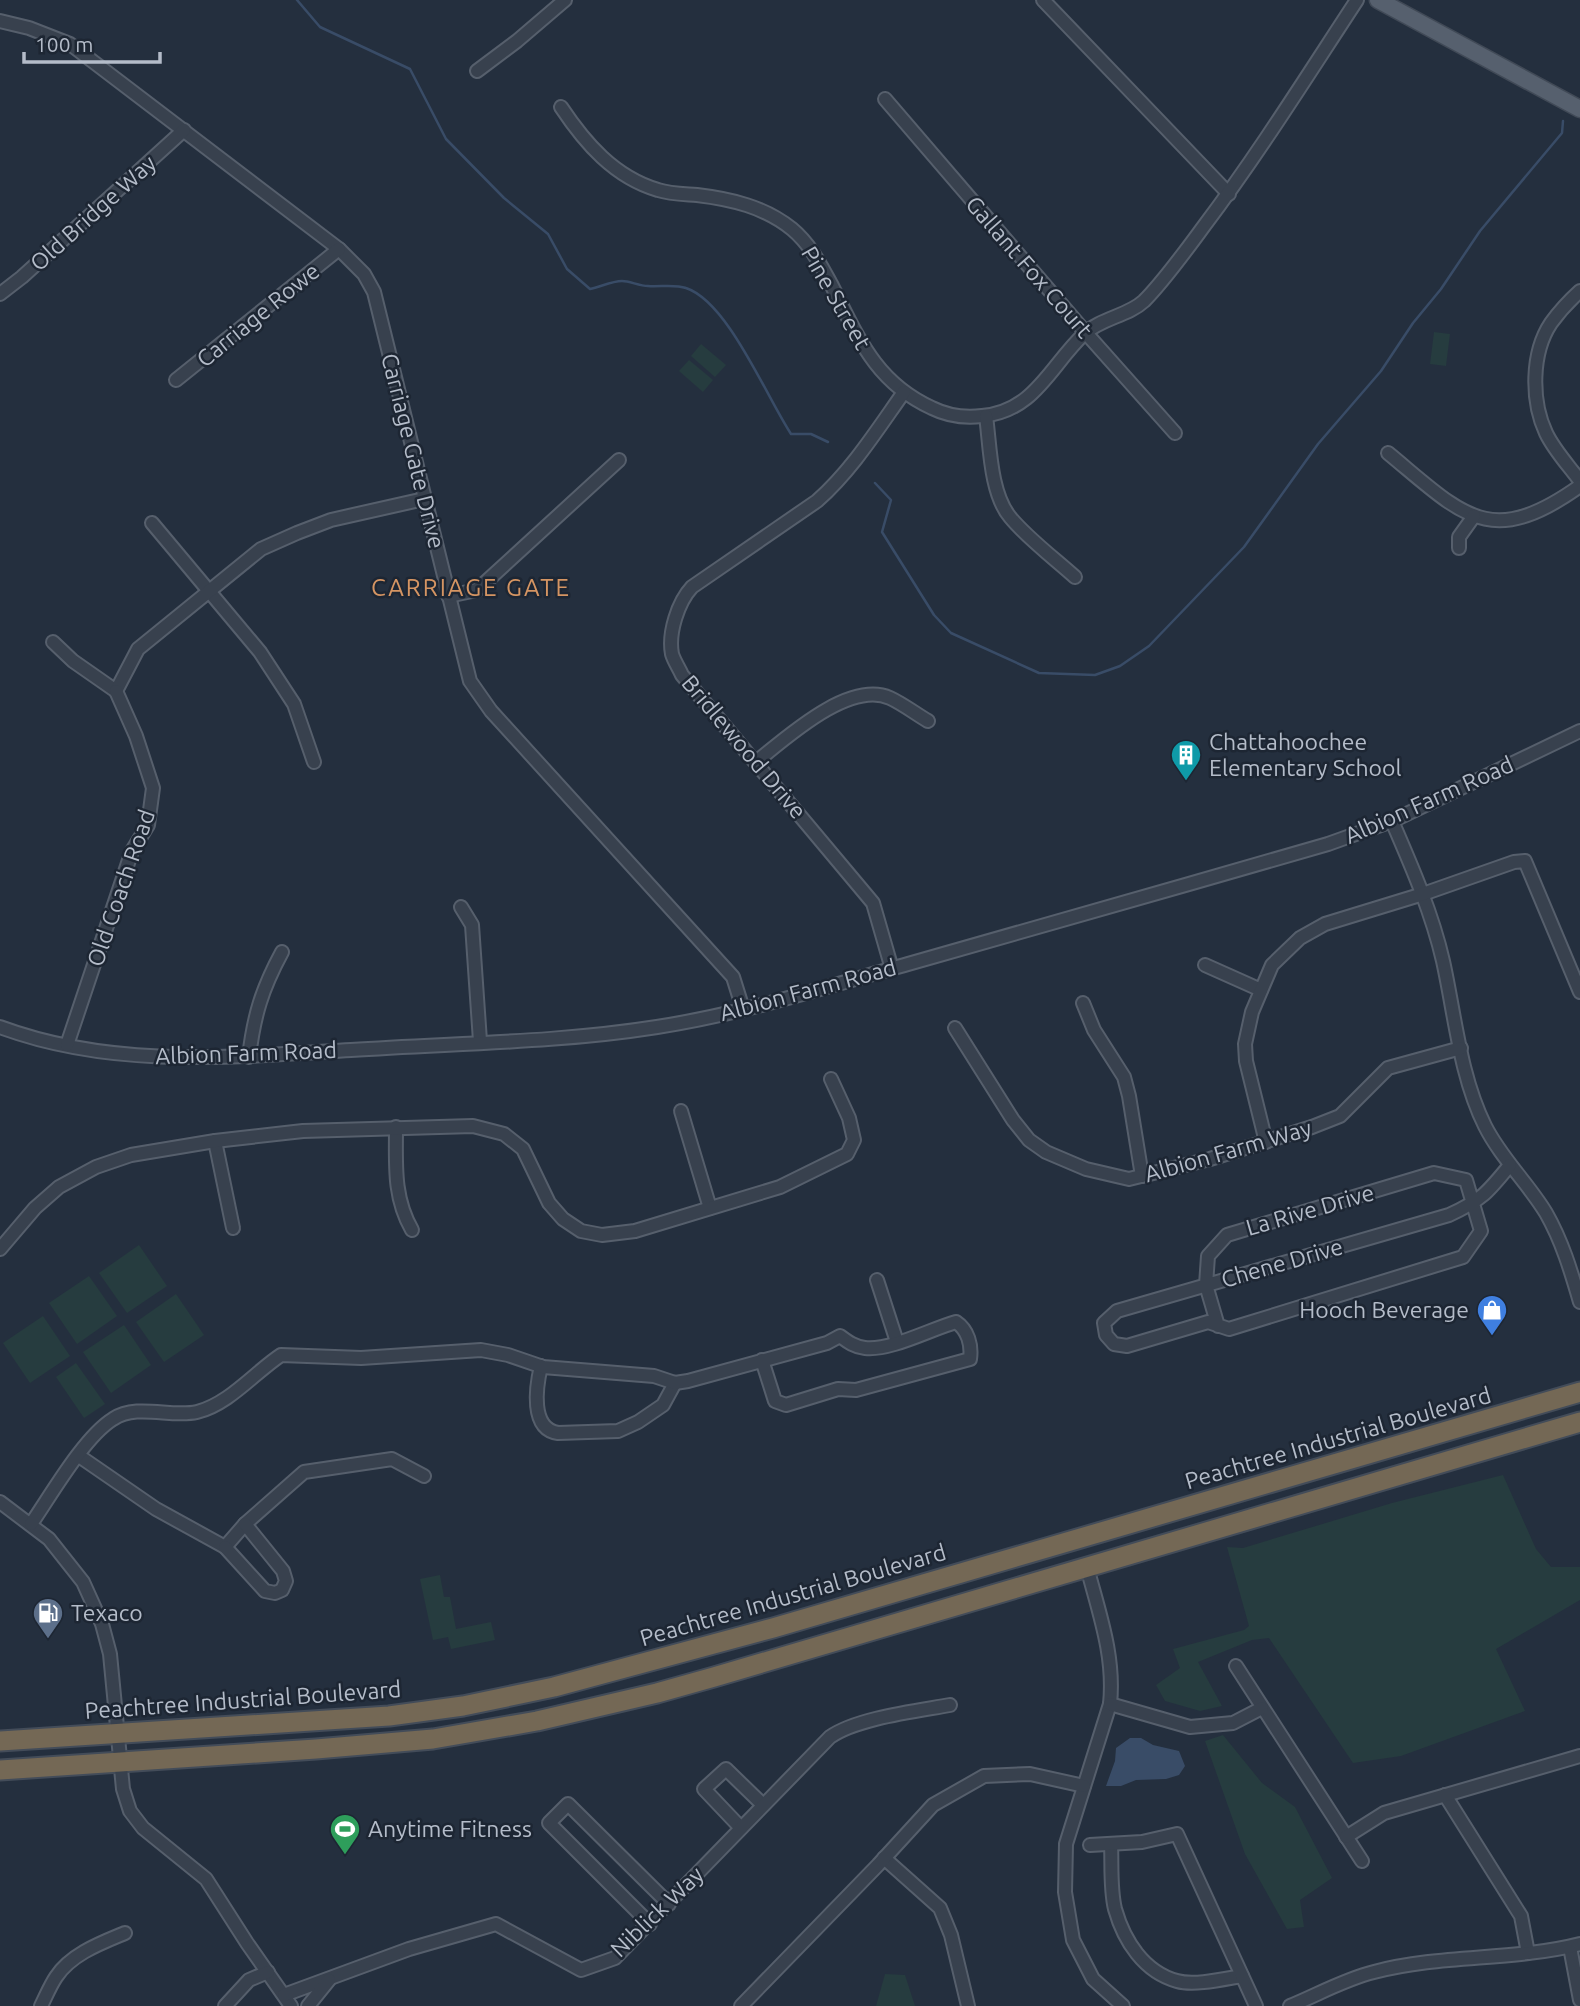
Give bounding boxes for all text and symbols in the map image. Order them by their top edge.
scale bar [24,21,161,65]
text: 100 m [35,32,93,56]
street label: Old Bridge Way [25,150,160,275]
street label: Gallant Fox Court [961,191,1098,342]
street label: Pine Street [797,242,876,354]
street label: Carriage Rowe [191,258,324,372]
street label: Carriage Gate Drive [377,351,450,551]
district label: CARRIAGE GATE [371,574,571,601]
street label: Bridlewood Drive [677,670,811,823]
place label: Chattahoochee Elementary School [1209,729,1402,780]
building icon: Chattahoochee Elementary School [1169,738,1203,782]
street label: Albion Farm Road [1341,751,1517,848]
street label: Old Coach Road [82,806,159,969]
street label: Albion Farm Road [717,954,899,1025]
street label: Albion Farm Road [155,1037,337,1068]
street label: Albion Farm Way [1142,1115,1314,1186]
street label: La Rive Drive [1243,1179,1377,1240]
street label: Chene Drive [1218,1233,1346,1292]
shop icon: Hooch Beverage [1475,1293,1509,1337]
place label: Hooch Beverage [1299,1297,1469,1322]
street label: Peachtree Industrial Boulevard [1182,1382,1494,1493]
street label: Peachtree Industrial Boulevard [637,1539,949,1650]
fuel station icon: Texaco [31,1596,65,1640]
place label: Texaco [71,1600,143,1625]
street label: Peachtree Industrial Boulevard [84,1676,402,1723]
sports icon: Anytime Fitness [328,1812,362,1856]
place label: Anytime Fitness [368,1816,532,1841]
street label: Niblick Way [605,1862,708,1962]

